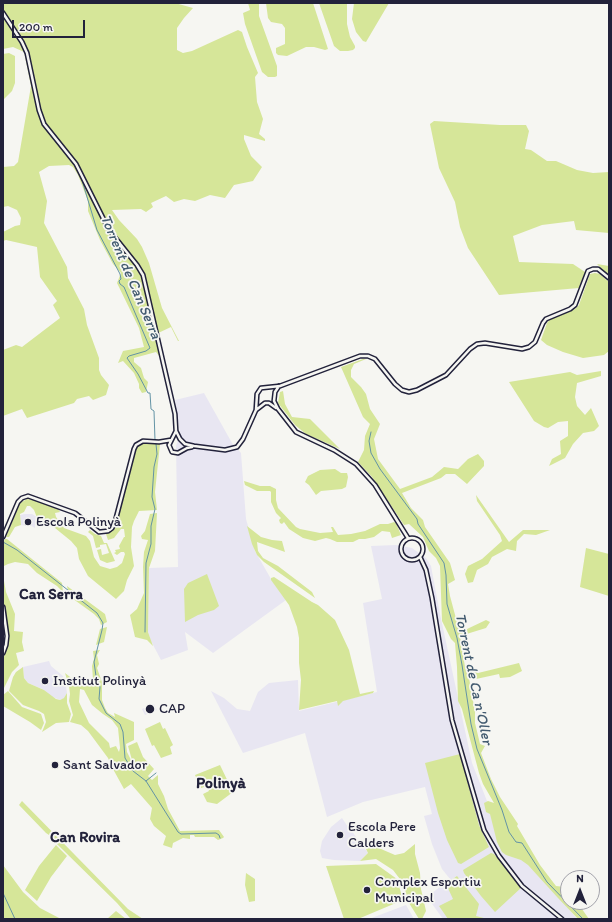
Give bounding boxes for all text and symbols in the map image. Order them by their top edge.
scale bar [14,12,87,38]
text: 200 m [19,20,53,34]
water label: Torrent de Can Serra [96,212,164,342]
place label: Escola Polinyà [36,514,121,530]
marker: Escola Polinyà [23,517,33,527]
district label: Can Serra [19,586,83,604]
water label: Torrent de Ca n'Oller [450,612,496,746]
place label: Institut Polinyà [53,673,146,689]
marker: Institut Polinyà [40,676,50,686]
place label: CAP [159,701,185,717]
marker: CAP [144,703,156,715]
place label: Sant Salvador [63,757,147,773]
marker: Sant Salvador [50,760,60,770]
district label: Polinyà [196,774,246,794]
place label: Escola Pere Calders [348,819,416,852]
district label: Can Rovira [50,829,120,847]
marker: Escola Pere Calders [335,830,345,840]
north arrow [560,870,600,910]
text: N [576,872,584,885]
place label: Complex Esportiu Municipal [375,874,481,906]
marker: Complex Esportiu Municipal [362,885,372,895]

